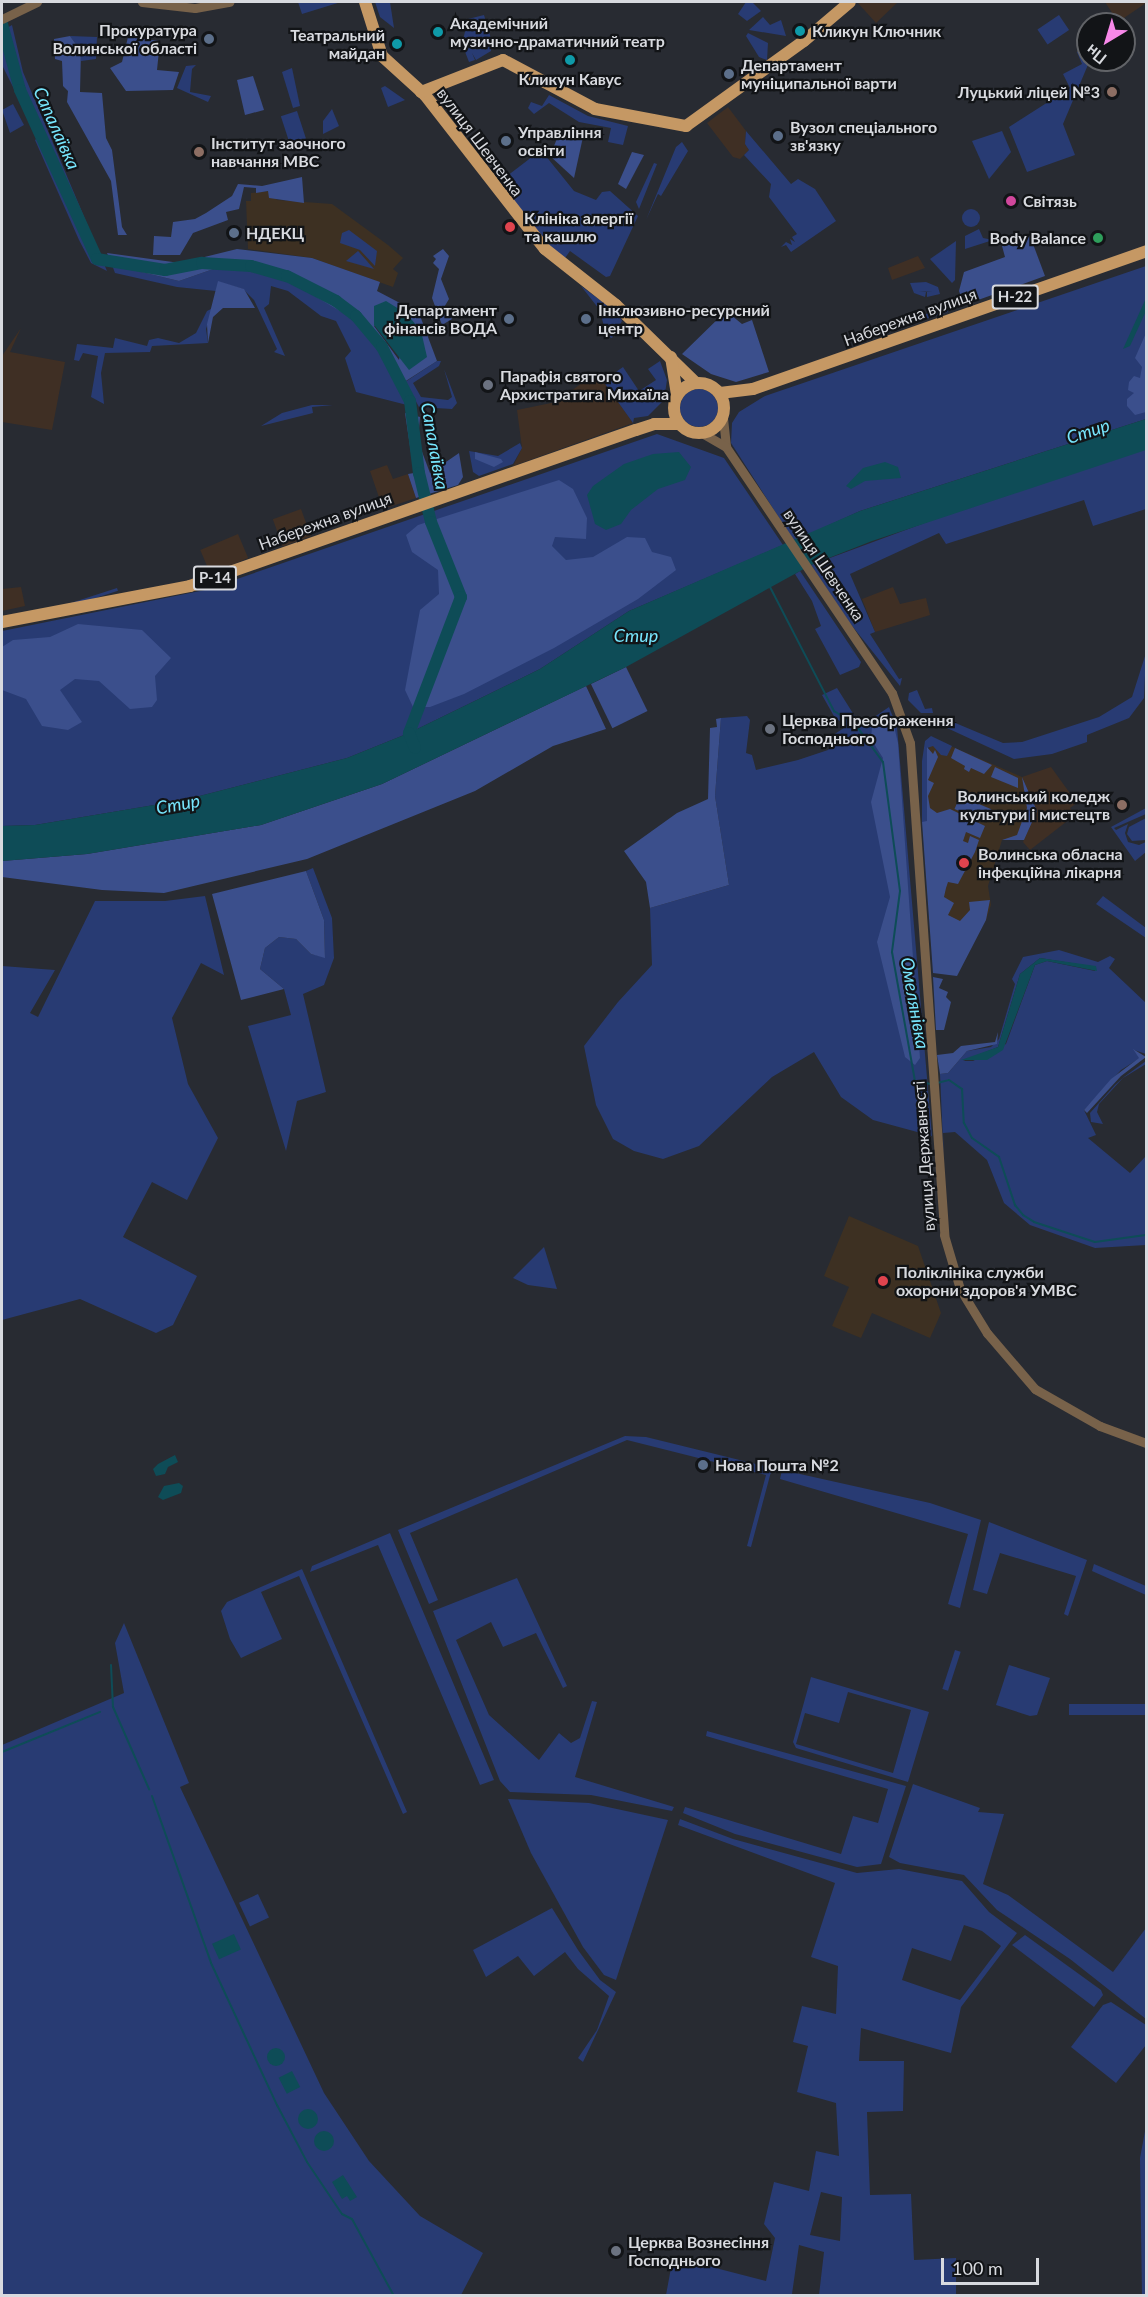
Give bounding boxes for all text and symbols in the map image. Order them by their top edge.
north arrow [1076,12,1136,72]
place label: Академічний музично-драматичний театр [450,13,665,51]
place label: Прокуратура Волинської області [52,20,197,58]
place label: Кликун Ключник [812,21,941,41]
marker: Кликун Ключник [793,24,807,38]
place label: Театральний майдан [290,25,385,63]
marker: Академічний музично-драматичний театр [431,25,445,39]
marker: Прокуратура Волинської області [202,32,216,46]
marker: Театральний майдан [390,37,404,51]
text: Пн [1082,41,1110,69]
marker: Кликун Кавус [563,53,577,67]
place label: Департамент муніципальної варти [741,55,897,93]
marker: Департамент муніципальної варти [722,67,736,81]
place label: Кликун Кавус [519,69,621,89]
place label: Луцький ліцей №3 [958,82,1100,102]
water label: Сапалаївка [29,83,85,173]
street label: вулиця Шевченка [433,84,527,200]
marker: Луцький ліцей №3 [1105,85,1119,99]
place label: Вузол спеціального зв'язку [790,117,937,155]
place label: Управління освіти [518,122,602,160]
marker: Вузол спеціального зв'язку [771,129,785,143]
place label: Інститут заочного навчання МВС [211,133,346,171]
marker: Управління освіти [499,134,513,148]
marker: Інститут заочного навчання МВС [192,145,206,159]
place label: Світязь [1023,191,1077,211]
marker: Світязь [1004,194,1018,208]
place label: Клініка алергії та кашлю [524,208,633,246]
marker: Клініка алергії та кашлю [501,218,519,236]
place label: НДЕКЦ [246,223,304,243]
marker: НДЕКЦ [227,226,241,240]
place label: Body Balance [989,228,1086,248]
marker: Body Balance [1091,231,1105,245]
street label: Набережна вулиця [841,284,979,350]
road number: Н-22 [991,285,1039,309]
place label: Департамент фінансів ВОДА [384,300,497,338]
place label: Інклюзивно-ресурсний центр [598,300,770,338]
marker: Департамент фінансів ВОДА [502,312,516,326]
marker: Інклюзивно-ресурсний центр [579,312,593,326]
place label: Парафія святого Архистратига Михаїла [500,366,669,404]
marker: Парафія святого Архистратига Михаїла [481,378,495,392]
water label: Сапалаївка [417,401,453,491]
water label: Стир [1064,414,1112,448]
street label: Набережна вулиця [256,488,394,554]
street label: вулиця Шевченка [779,505,869,625]
road number: Р-14 [192,566,238,590]
water label: Стир [614,624,658,646]
place label: Церква Преображення Господнього [782,710,954,748]
marker: Церква Преображення Господнього [763,722,777,736]
place label: Волинський коледж культури і мистецтв [957,786,1110,824]
water label: Стир [154,790,202,818]
marker: Волинський коледж культури і мистецтв [1115,798,1129,812]
place label: Волинська обласна інфекційна лікарня [978,844,1123,882]
marker: Волинська обласна інфекційна лікарня [955,854,973,872]
water label: Омелянівка [896,956,934,1050]
street label: вулиця Державності [909,1080,939,1232]
place label: Поліклініка служби охорони здоров'я УМВС [896,1262,1077,1300]
marker: Поліклініка служби охорони здоров'я УМВС [874,1272,892,1290]
place label: Нова Пошта №2 [715,1455,839,1475]
marker: Нова Пошта №2 [696,1458,710,1472]
place label: Церква Вознесіння Господнього [628,2232,769,2270]
marker: Церква Вознесіння Господнього [609,2244,623,2258]
scale bar [944,2246,1042,2284]
text: 100 m [952,2257,1003,2279]

